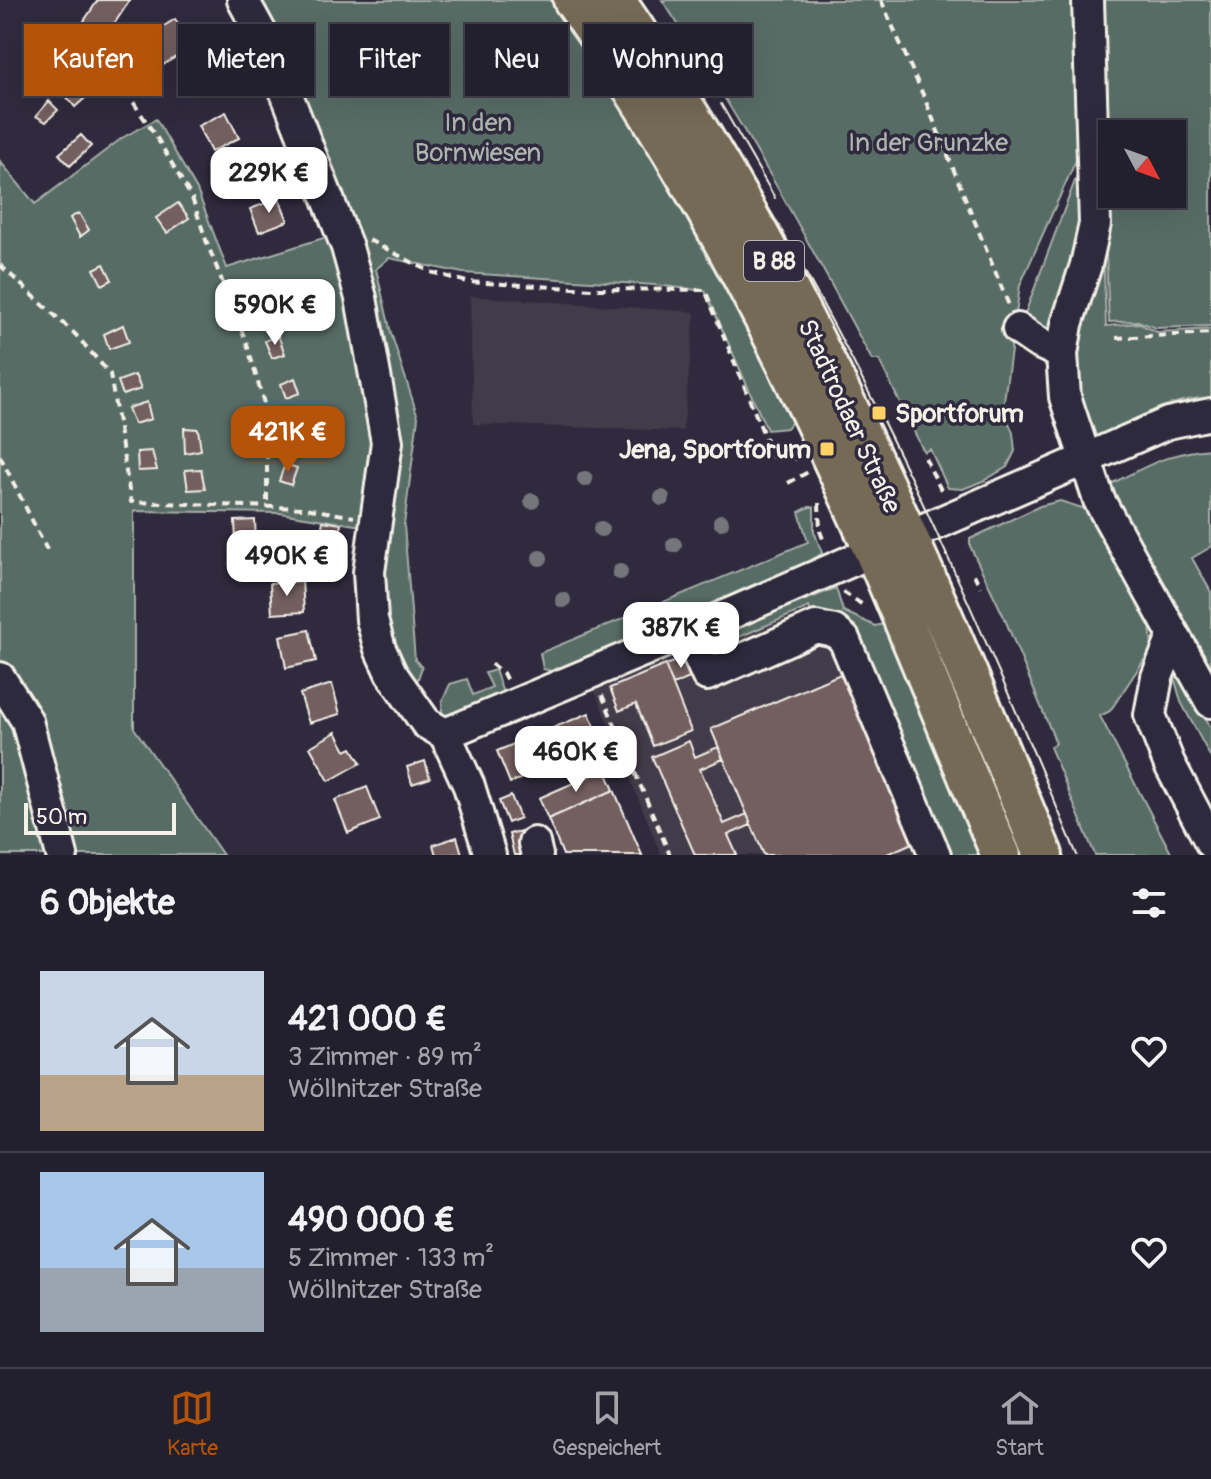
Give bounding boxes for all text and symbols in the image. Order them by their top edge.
chip: Kaufen [24,24,162,96]
chip: Mieten [178,24,314,96]
chip: Filter [330,24,449,96]
chip: Neu [465,24,568,96]
chip: Wohnung [584,24,752,96]
park label: In den Bornwiesen [415,107,541,169]
north arrow [1098,120,1186,208]
map controls [1098,120,1186,208]
park label: In der Grunzke [848,127,1008,159]
pin: 229K € [204,147,334,215]
text: 229K € [229,157,309,189]
road number: B 88 [744,241,804,281]
pin: 590K € [210,279,340,347]
text: 590K € [233,289,317,321]
street label: Stadtrodaer Straße [790,314,908,519]
place label: Sportforum [895,398,1024,430]
marker: Sportforum [870,404,888,422]
pin: 421K € [223,406,353,474]
text: 421K € [249,416,327,448]
place label: Jena, Sportforum [619,434,811,466]
marker: Jena, Sportforum [818,440,836,458]
pin: 490K € [222,530,352,598]
text: 490K € [245,540,329,572]
pin: 387K € [616,602,746,670]
text: 387K € [641,612,721,644]
pin: 460K € [511,726,641,794]
text: 460K € [533,736,619,768]
scale bar [24,799,176,835]
text: 50 m [36,803,87,831]
icon: filters [1127,881,1171,925]
text: 6 Objekte [40,882,175,925]
text: 421 000 € [288,998,447,1041]
icon: home [104,1003,200,1099]
icon: heart [1127,1029,1171,1073]
text: 3 Zimmer · 89 m² [288,1041,482,1073]
text: Wöllnitzer Straße [288,1073,482,1105]
text: 490 000 € [288,1199,455,1242]
icon: home [104,1204,200,1300]
icon: heart [1127,1230,1171,1274]
text: 5 Zimmer · 133 m² [288,1242,494,1274]
text: Wöllnitzer Straße [288,1274,482,1306]
tab: Karte [167,1386,218,1462]
tab: Gespeichert [552,1386,661,1462]
tab: Start [995,1386,1044,1462]

